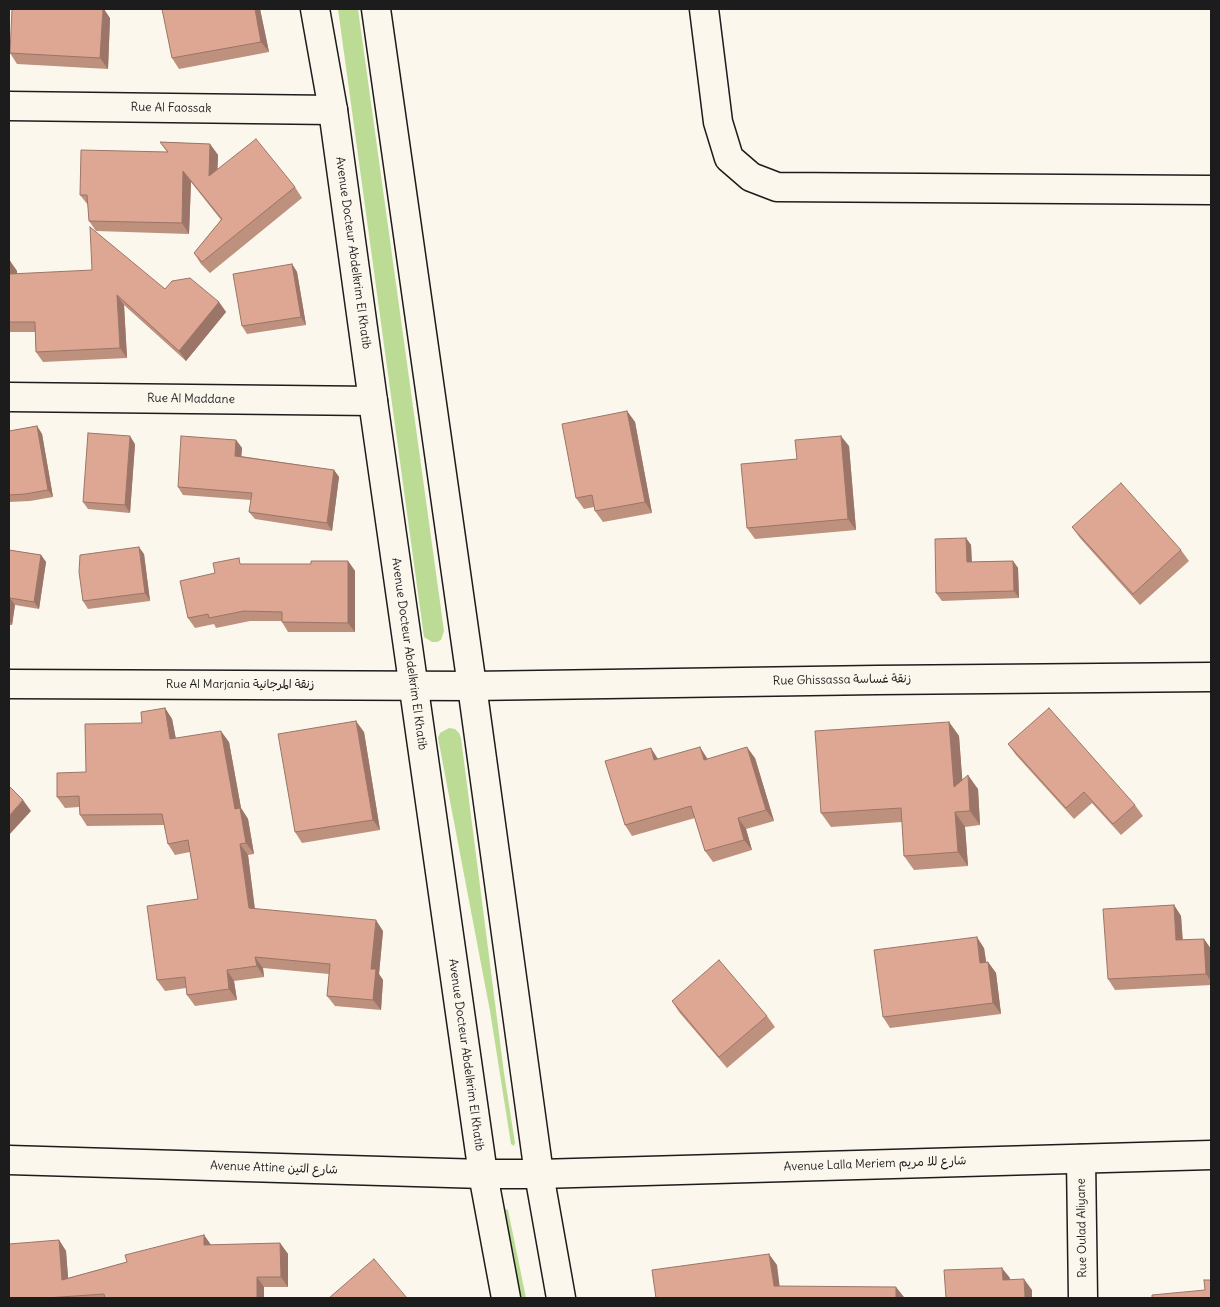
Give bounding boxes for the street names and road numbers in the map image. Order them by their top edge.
street label: Rue Al Faossak [131,100,211,116]
street label: Avenue Docteur Abdelkrim El Khatib [332,156,374,350]
street label: Rue Al Maddane [147,391,235,407]
street label: Avenue Docteur Abdelkrim El Khatib [388,557,430,751]
street label: Rue Ghissassa زنقة غساسة [773,672,911,688]
street label: Rue Al Marjania زنقة المرجانية [166,678,314,692]
street label: Avenue Docteur Abdelkrim El Khatib [445,958,487,1152]
street label: Avenue Lalla Meriem شارع للا مريم [783,1154,967,1174]
street label: Avenue Attine شارع التين [210,1159,338,1177]
street label: Rue Oulad Aliyane [1074,1178,1090,1278]

